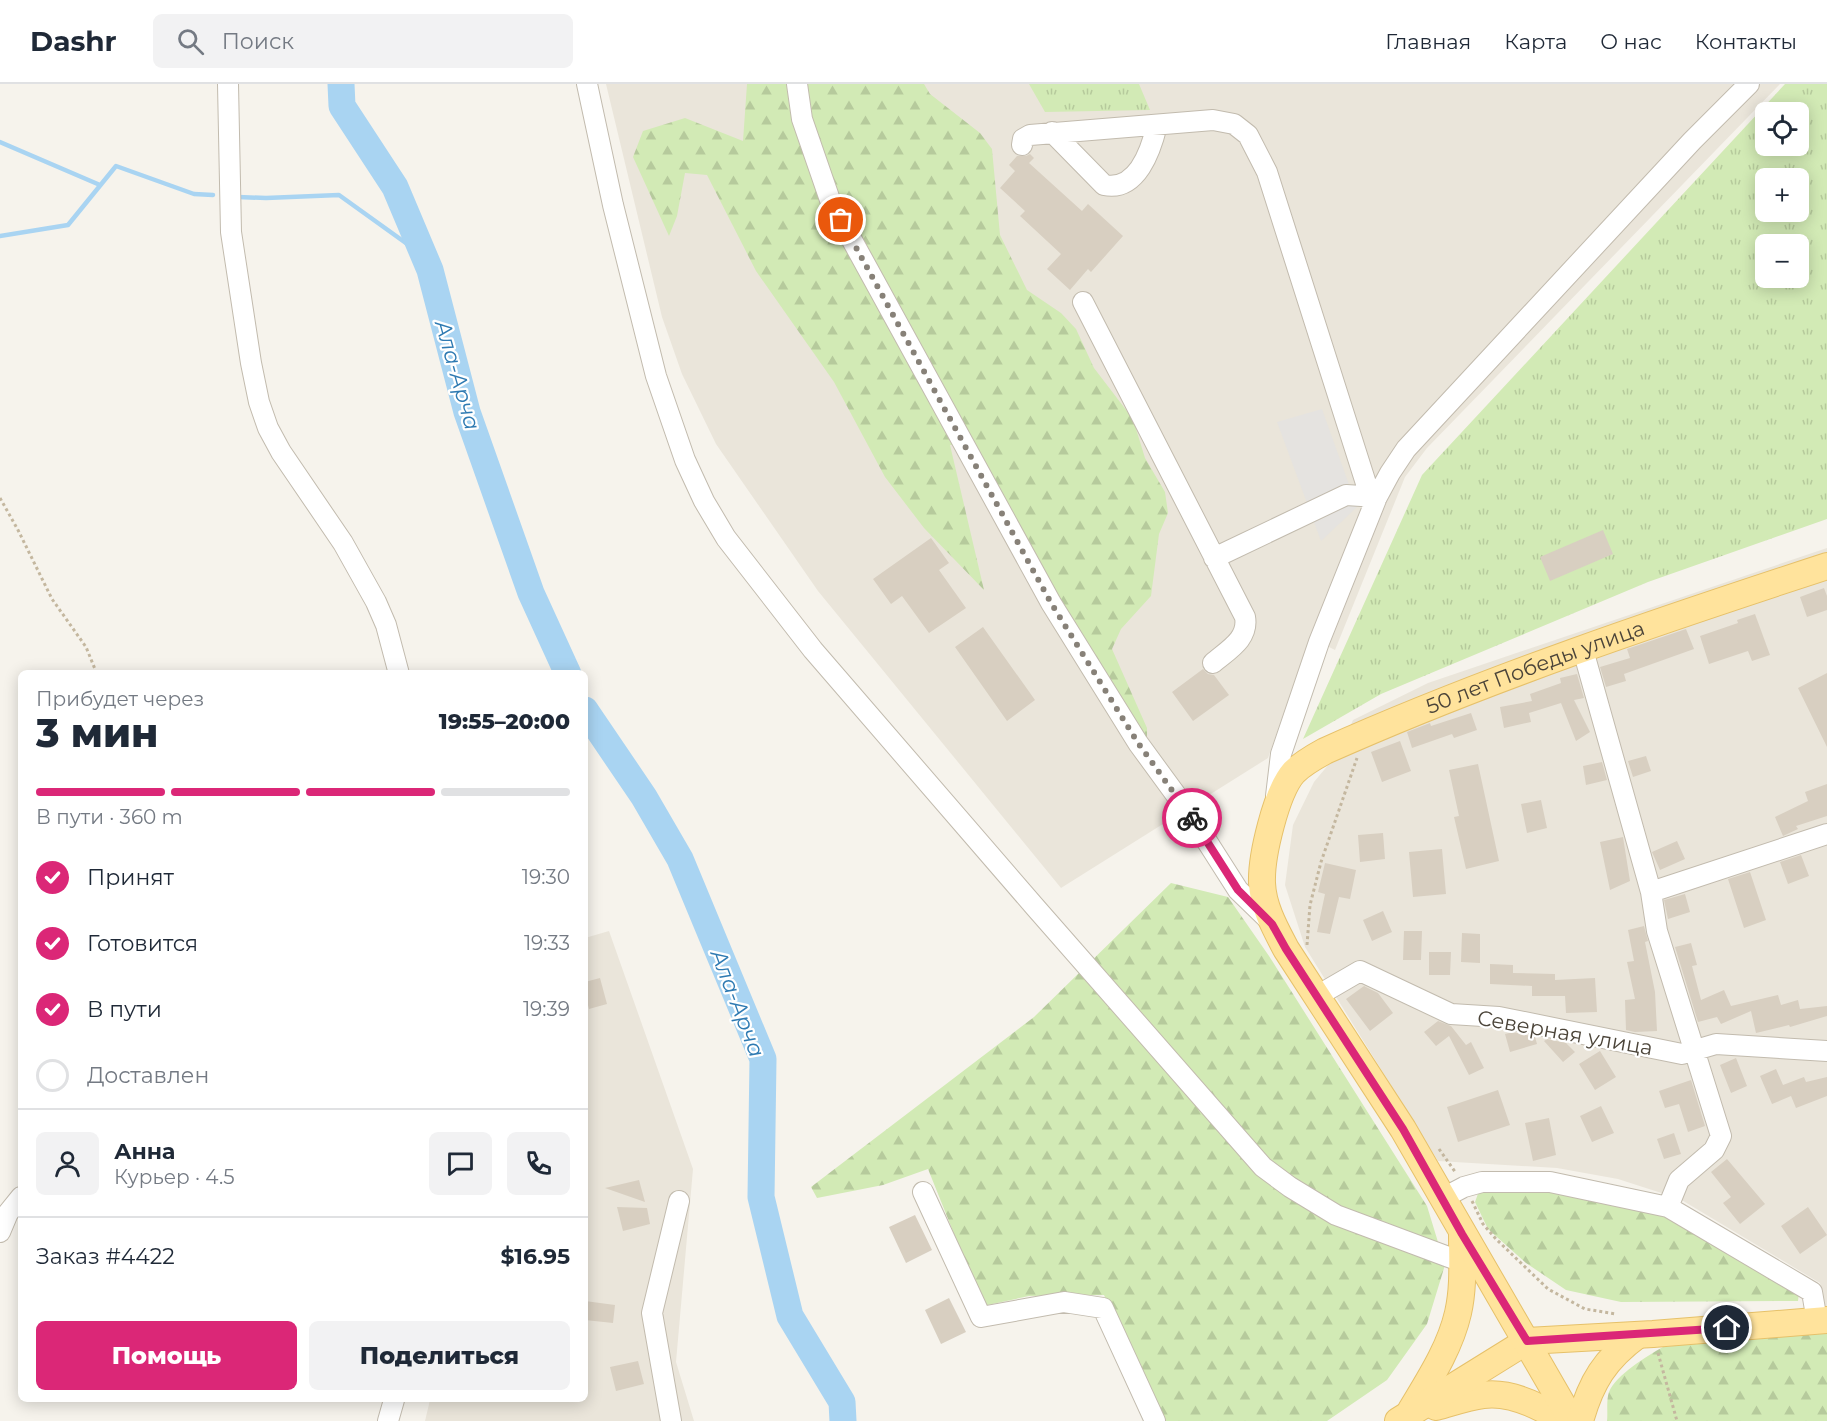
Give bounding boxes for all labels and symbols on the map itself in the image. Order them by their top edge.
pin [815,194,866,245]
water label: Ала-Арча [429,316,486,433]
street label: 50 лет Победы улица [1422,615,1648,719]
courier [1162,788,1222,848]
water label: Ала-Арча [704,944,770,1061]
street label: Северная улица [1475,1005,1655,1060]
pin [1701,1302,1752,1353]

